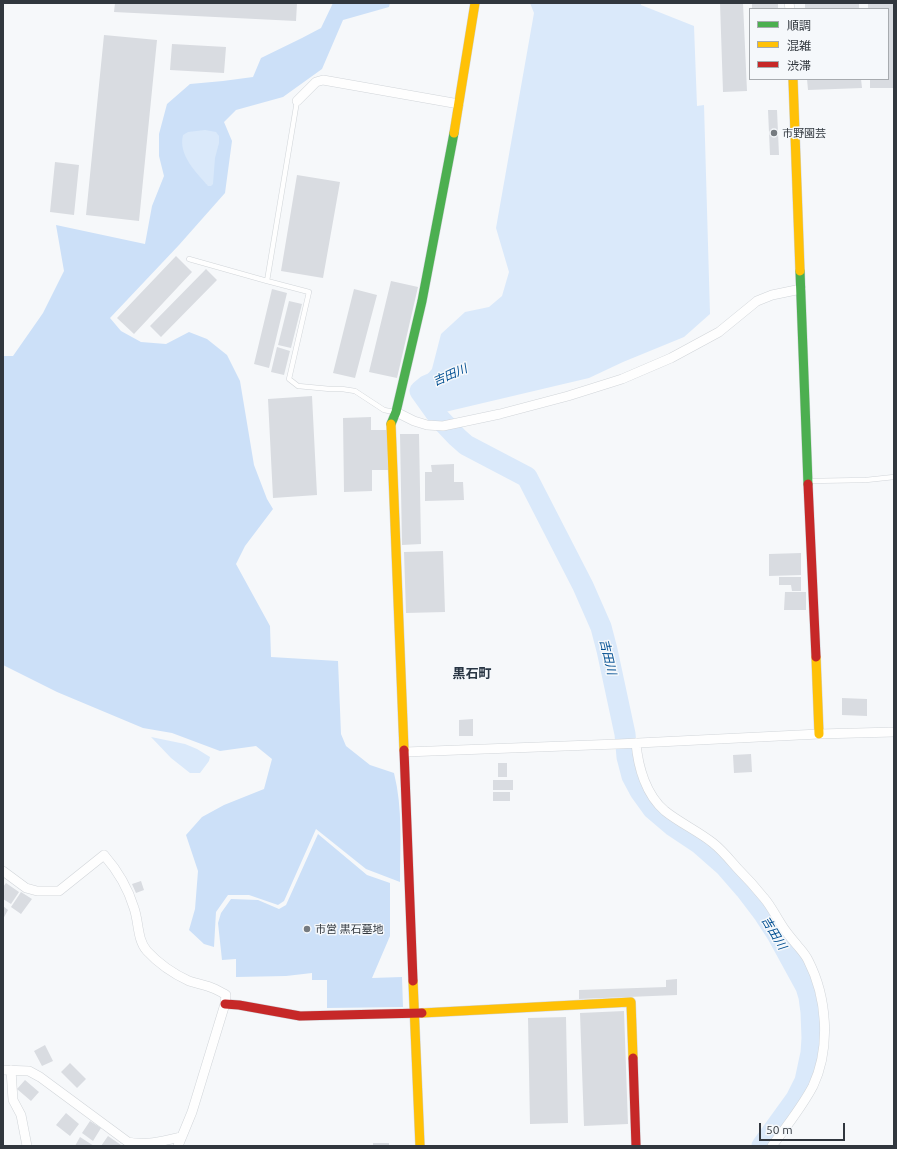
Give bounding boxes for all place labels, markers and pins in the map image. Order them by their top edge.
place label: 市野園芸 [782,126,826,140]
marker: 市野園芸 [769,128,779,138]
place label: 市営 黒石墓地 [315,922,384,936]
marker: 市営 黒石墓地 [302,924,312,934]

